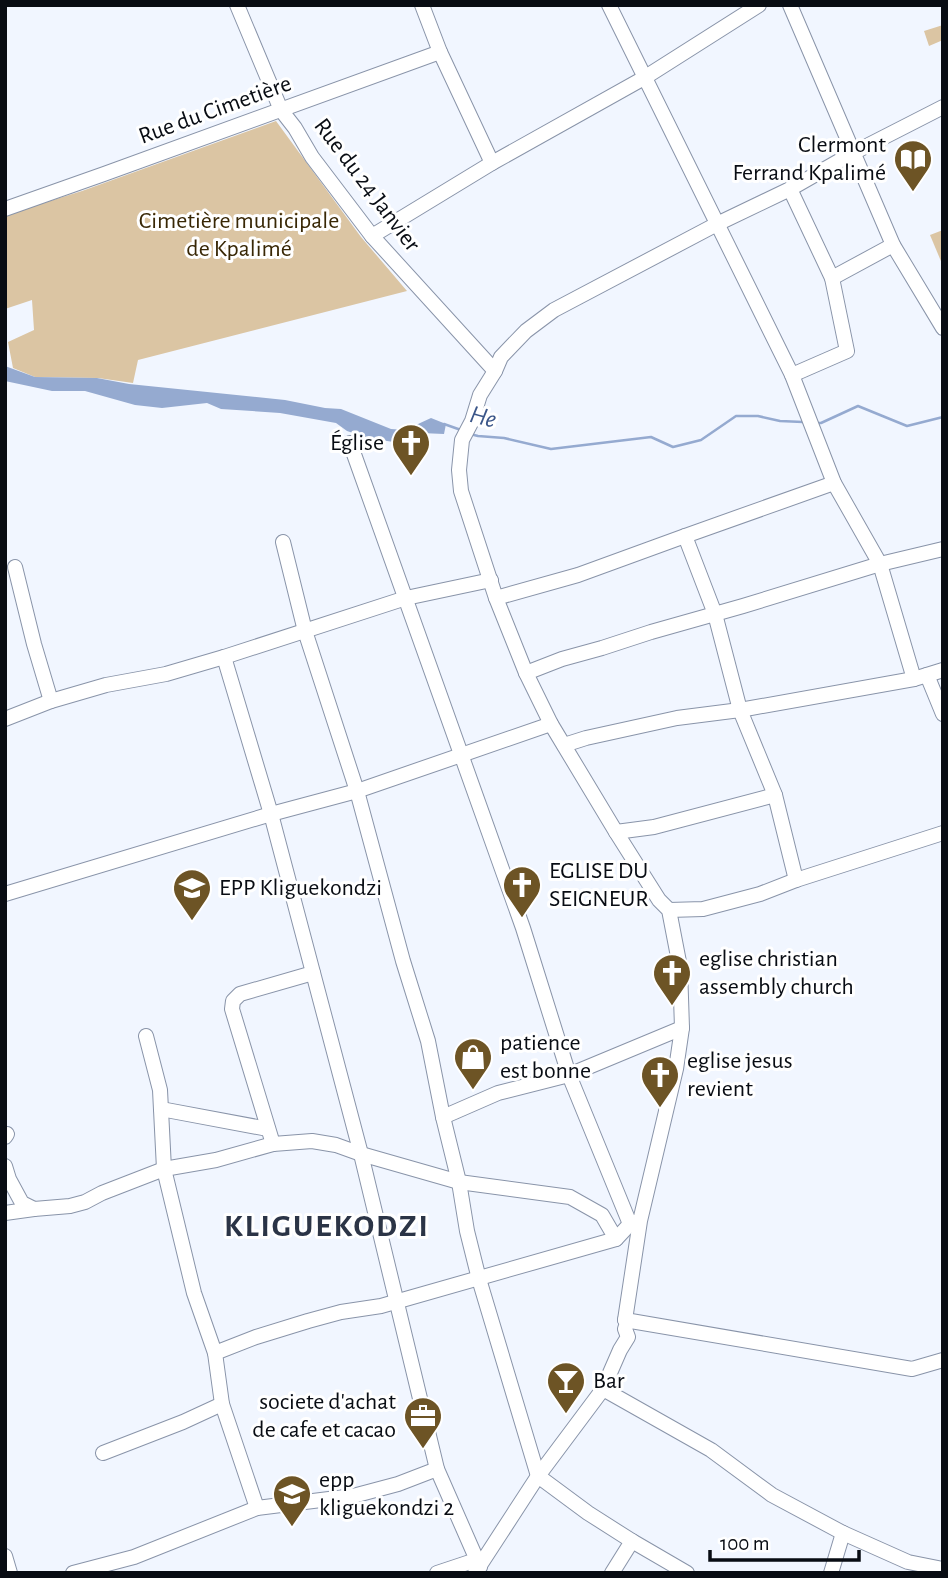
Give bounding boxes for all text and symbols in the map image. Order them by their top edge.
street label: Rue du Cimetière [135,71,295,149]
street label: Rue du 24 Janvier [309,114,425,256]
place label: Clermont Ferrand Kpalimé [732,133,886,185]
library icon: Clermont Ferrand Kpalimé [892,138,934,193]
park label: Cimetière municipale de Kpalimé [139,209,339,261]
water label: He [467,401,499,433]
church icon: Église [390,422,432,477]
place label: Église [330,429,384,455]
place label: EGLISE DU SEIGNEUR [549,859,649,911]
church icon: EGLISE DU SEIGNEUR [501,864,543,919]
school or university icon: EPP Kliguekondzi [171,867,213,922]
place label: EPP Kliguekondzi [219,876,382,900]
place label: eglise christian assembly church [699,947,854,999]
church icon: eglise christian assembly church [651,952,693,1007]
place label: patience est bonne [500,1031,591,1083]
shop icon: patience est bonne [452,1036,494,1091]
place label: eglise jesus revient [687,1049,793,1101]
church icon: eglise jesus revient [639,1054,681,1109]
district label: KLIGUEKODZI [224,1210,430,1242]
bar icon: Bar [545,1360,587,1415]
place label: Bar [593,1369,625,1393]
place label: societe d'achat de cafe et cacao [252,1390,396,1442]
office icon: societe d'achat de cafe et cacao [402,1395,444,1450]
place label: epp kliguekondzi 2 [319,1468,454,1520]
school or university icon: epp kliguekondzi 2 [271,1473,313,1528]
scale bar [710,1518,859,1562]
text: 100 m [720,1533,770,1554]

